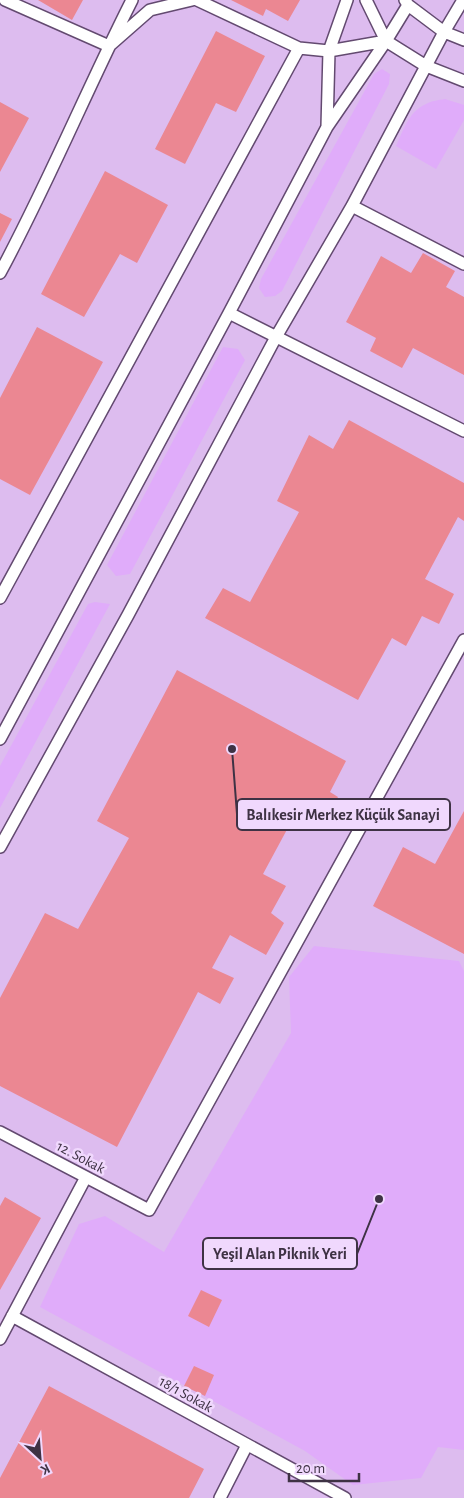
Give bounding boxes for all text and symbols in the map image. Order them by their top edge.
callout: Balıkesir Merkez Küçük Sanayi [237,799,450,830]
text: Balıkesir Merkez Küçük Sanayi [246,807,440,824]
street label: 12. Sokak [54,1139,108,1176]
callout: Yeşil Alan Piknik Yeri [203,1238,357,1269]
text: Yeşil Alan Piknik Yeri [213,1246,347,1262]
street label: 18/1 Sokak [156,1374,215,1415]
north arrow [15,1433,65,1483]
scale bar [289,1450,359,1482]
text: K [38,1461,52,1477]
text: 20 m [296,1461,325,1476]

